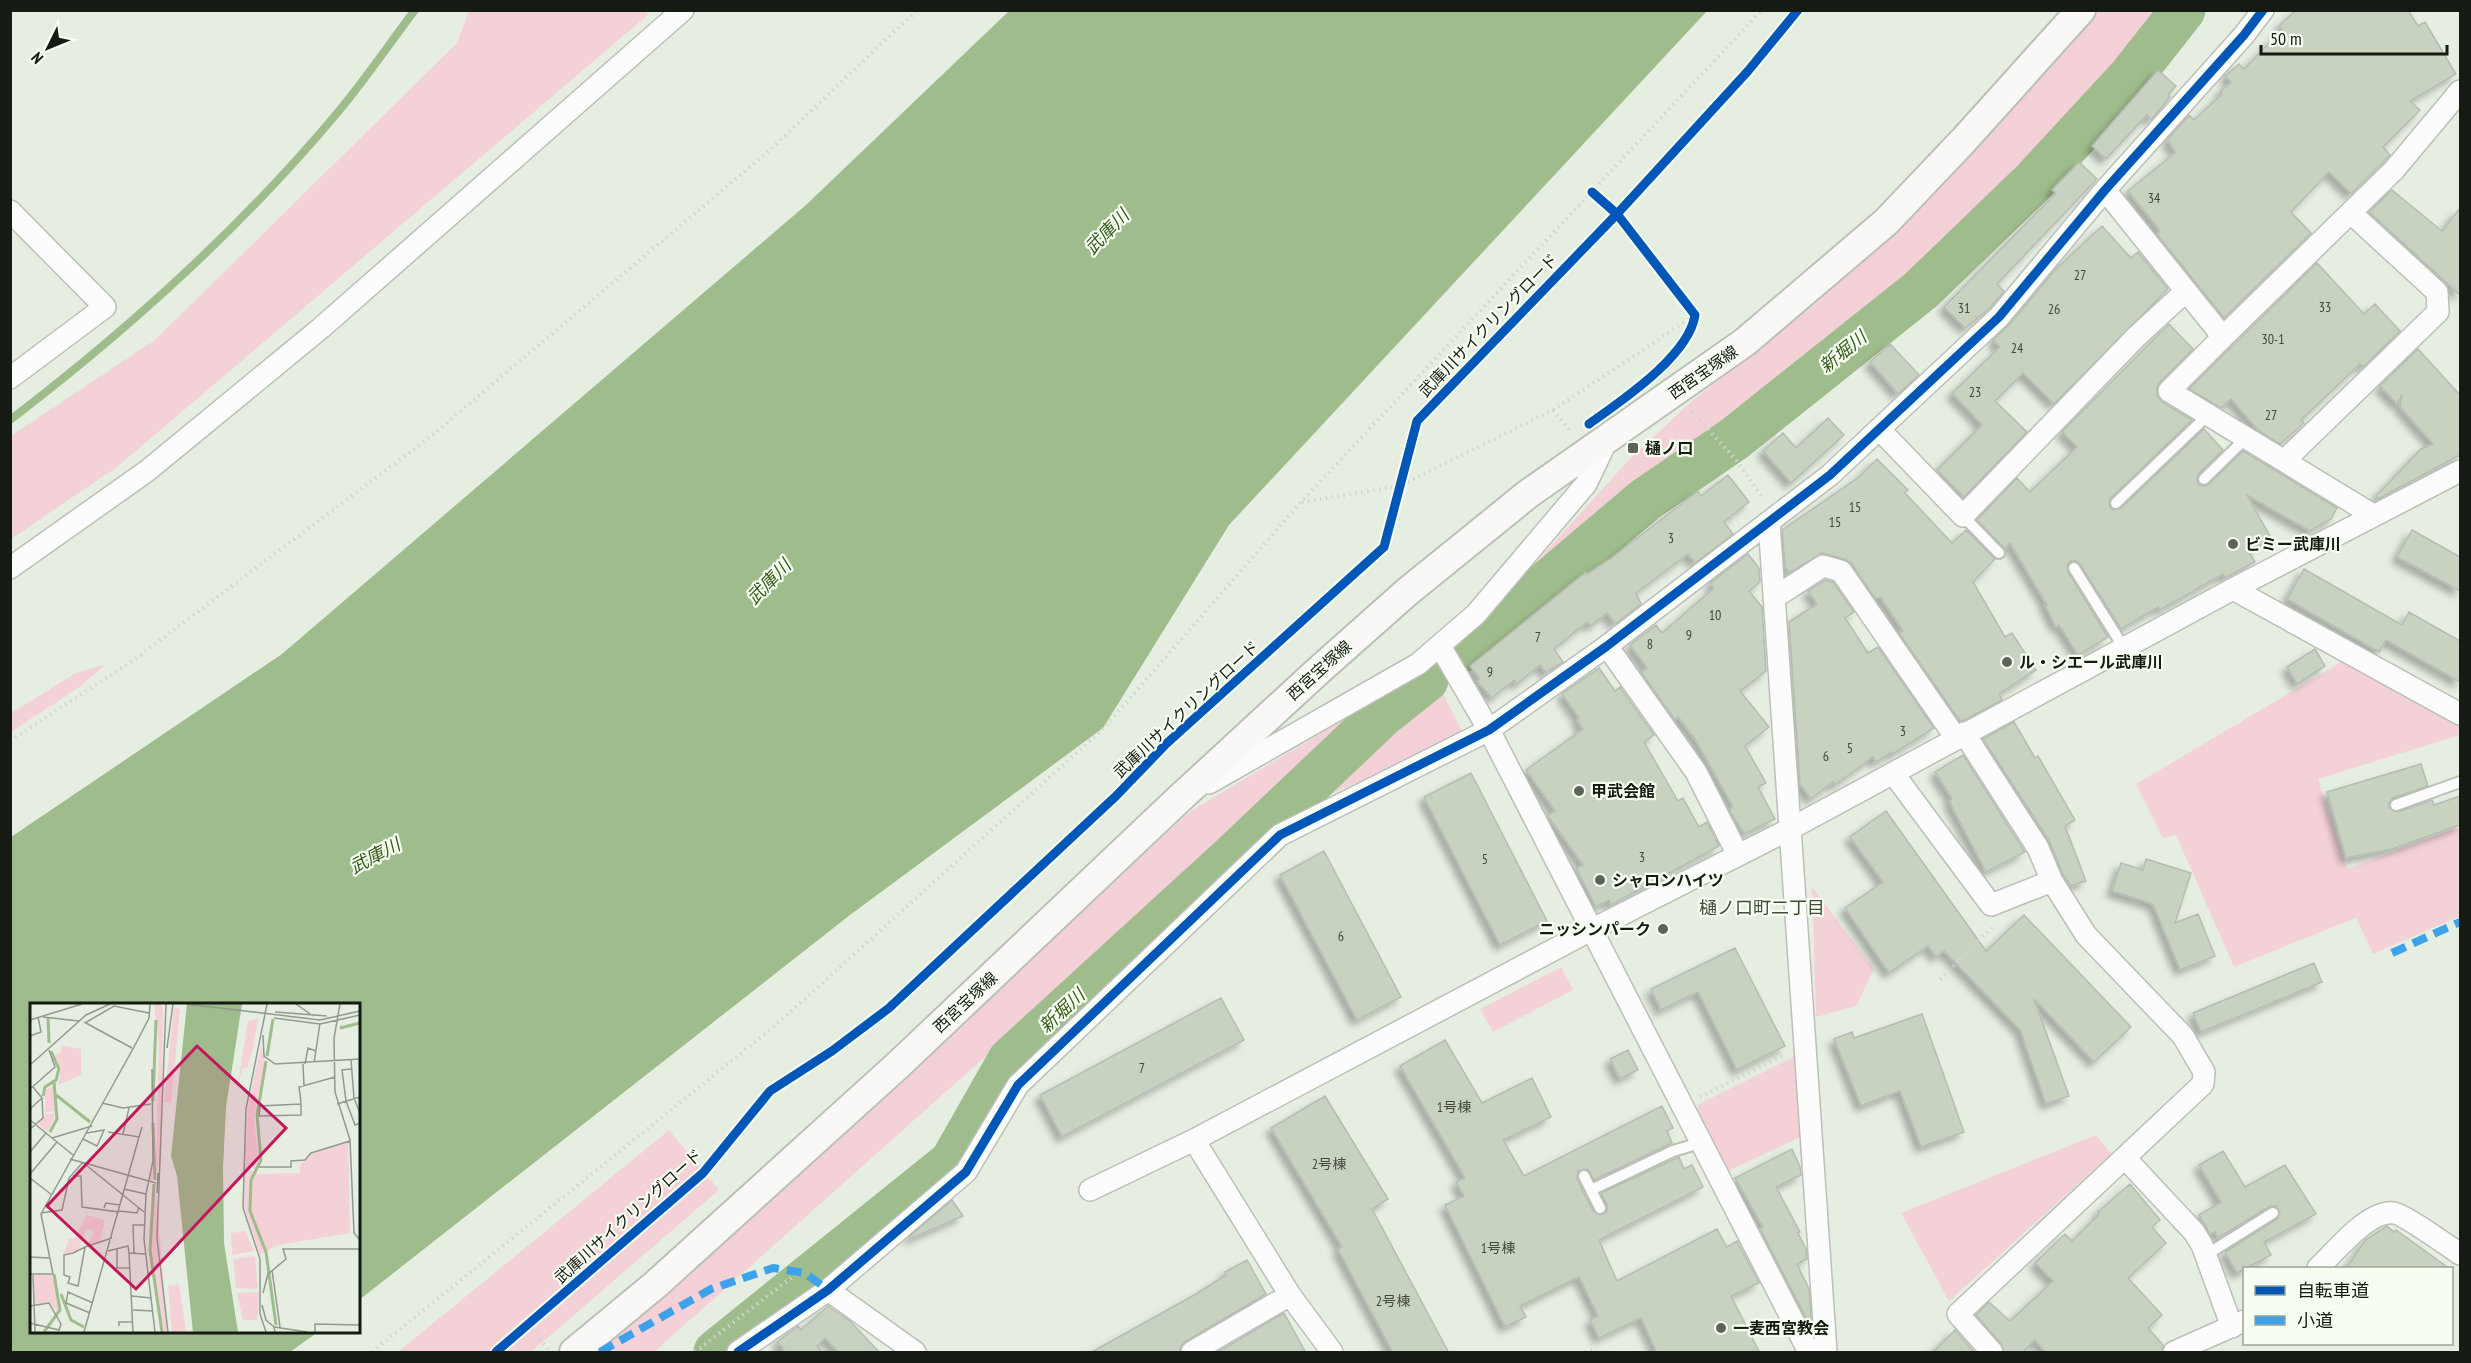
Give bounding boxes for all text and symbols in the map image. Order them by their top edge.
north arrow [18,18,78,78]
scale bar [2261,18,2447,56]
text: 50 m [2270,27,2302,50]
text: N [27,48,47,68]
house number: 34 [2148,189,2161,207]
water label: 武庫川 [1080,203,1135,259]
street label: 武庫川サイクリングロード [1414,249,1562,401]
house number: 27 [2074,266,2086,284]
house number: 33 [2319,298,2331,316]
house number: 31 [1958,299,1970,317]
house number: 26 [2048,300,2060,318]
water label: 新堀川 [1814,324,1872,378]
house number: 30-1 [2262,330,2284,348]
house number: 24 [2011,339,2024,357]
street label: 西宮宝塚線 [1664,341,1742,403]
house number: 23 [1969,383,1981,401]
house number: 27 [2265,406,2277,424]
place label: 樋ノ口 [1645,438,1693,458]
marker: 樋ノ口 [1626,441,1640,455]
house number: 15 [1849,498,1861,516]
house number: 15 [1829,513,1841,531]
house number: 3 [1668,529,1674,547]
place label: ビミー武庫川 [2245,534,2341,554]
marker: ビミー武庫川 [2226,537,2240,551]
water label: 武庫川 [742,553,797,609]
house number: 10 [1709,606,1721,624]
house number: 9 [1686,626,1692,644]
house number: 7 [1535,628,1541,646]
house number: 8 [1647,635,1653,653]
street label: 武庫川サイクリングロード [1109,636,1263,782]
street label: 西宮宝塚線 [1283,636,1355,704]
place label: ル・シエール武庫川 [2019,652,2163,672]
marker: ル・シエール武庫川 [2000,655,2014,669]
house number: 9 [1487,663,1493,681]
house number: 3 [1900,722,1906,740]
house number: 5 [1847,739,1853,757]
house number: 6 [1823,747,1829,765]
place label: 甲武会館 [1591,781,1655,801]
marker: 甲武会館 [1572,784,1586,798]
water label: 武庫川 [346,832,406,878]
house number: 3 [1639,848,1645,866]
house number: 5 [1482,850,1488,868]
place label: シャロンハイツ [1612,870,1724,890]
marker: シャロンハイツ [1593,873,1607,887]
district label: 樋ノ口町二丁目 [1699,896,1825,919]
place label: ニッシンパーク [1539,919,1651,939]
marker: ニッシンパーク [1656,922,1670,936]
house number: 6 [1338,927,1344,945]
street label: 西宮宝塚線 [929,967,1001,1037]
water label: 新堀川 [1034,982,1091,1037]
inset map [30,1003,360,1333]
house number: 7 [1139,1059,1145,1077]
house number: 1号棟 [1437,1098,1471,1116]
street label: 武庫川サイクリングロード [550,1144,706,1288]
house number: 2号棟 [1312,1155,1346,1173]
house number: 1号棟 [1481,1239,1515,1257]
legend [2243,1267,2453,1345]
text: 自転車道 [2297,1279,2369,1302]
house number: 2号棟 [1376,1292,1410,1310]
text: 小道 [2297,1309,2333,1332]
place label: 一麦西宮教会 [1733,1318,1829,1338]
marker: 一麦西宮教会 [1714,1321,1728,1335]

